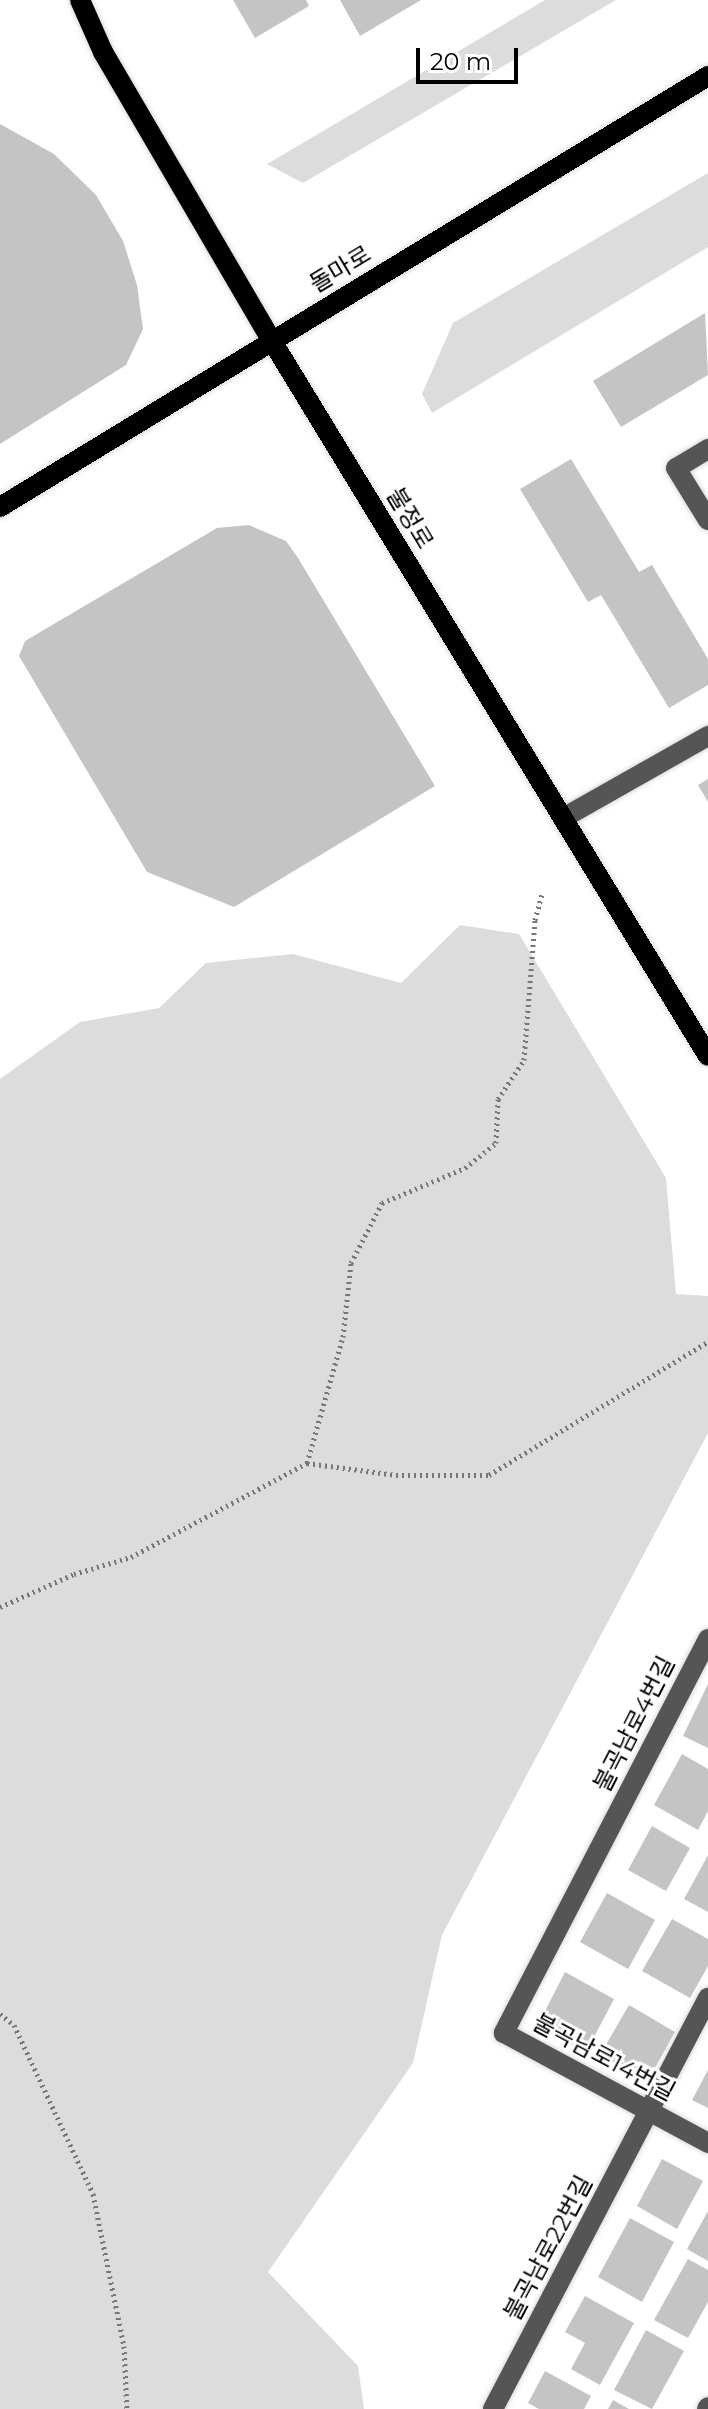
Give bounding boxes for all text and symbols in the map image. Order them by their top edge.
scale bar [420,32,522,82]
text: 20 m [430,47,491,76]
street label: 돌마로 [304,240,376,298]
street label: 불정로 [381,482,439,554]
street label: 불곡남로4번길 [587,1651,681,1797]
street label: 불곡남로14번길 [528,2007,680,2107]
street label: 불곡남로22번길 [498,2171,598,2325]

